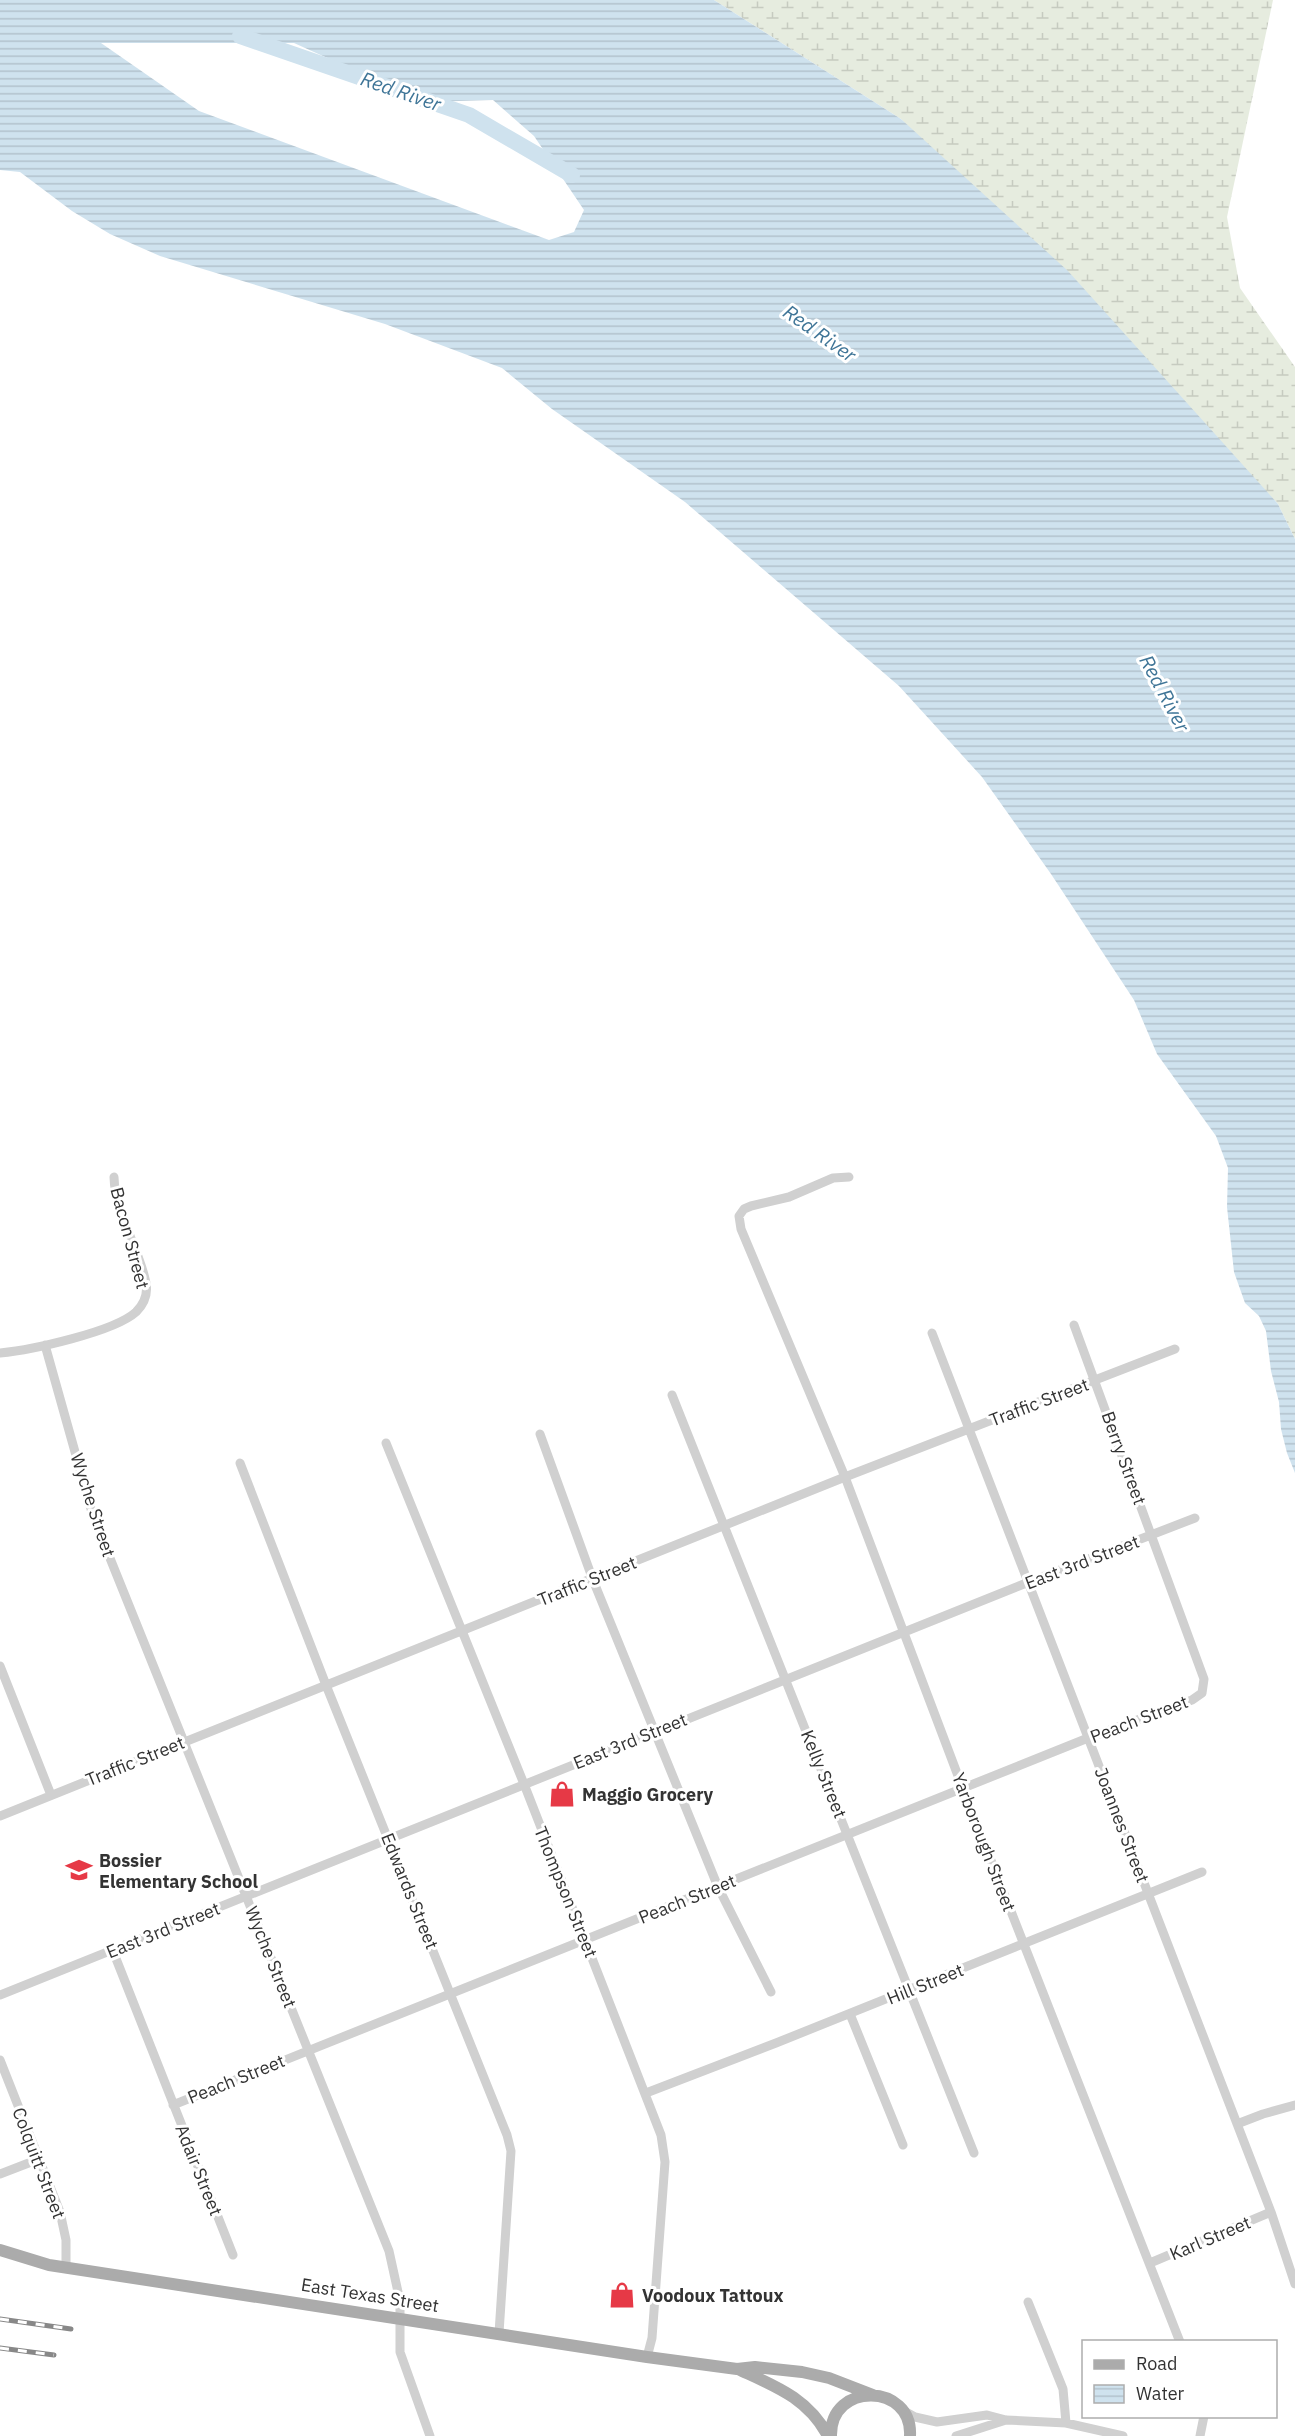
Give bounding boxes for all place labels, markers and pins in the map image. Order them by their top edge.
shop icon: Maggio Grocery [547,1779,577,1809]
place label: Maggio Grocery [582,1783,714,1806]
place label: Bossier Elementary School [99,1849,258,1893]
school or university icon: Bossier Elementary School [64,1855,94,1885]
shop icon: Voodoux Tattoux [607,2280,637,2310]
place label: Voodoux Tattoux [642,2284,784,2307]

